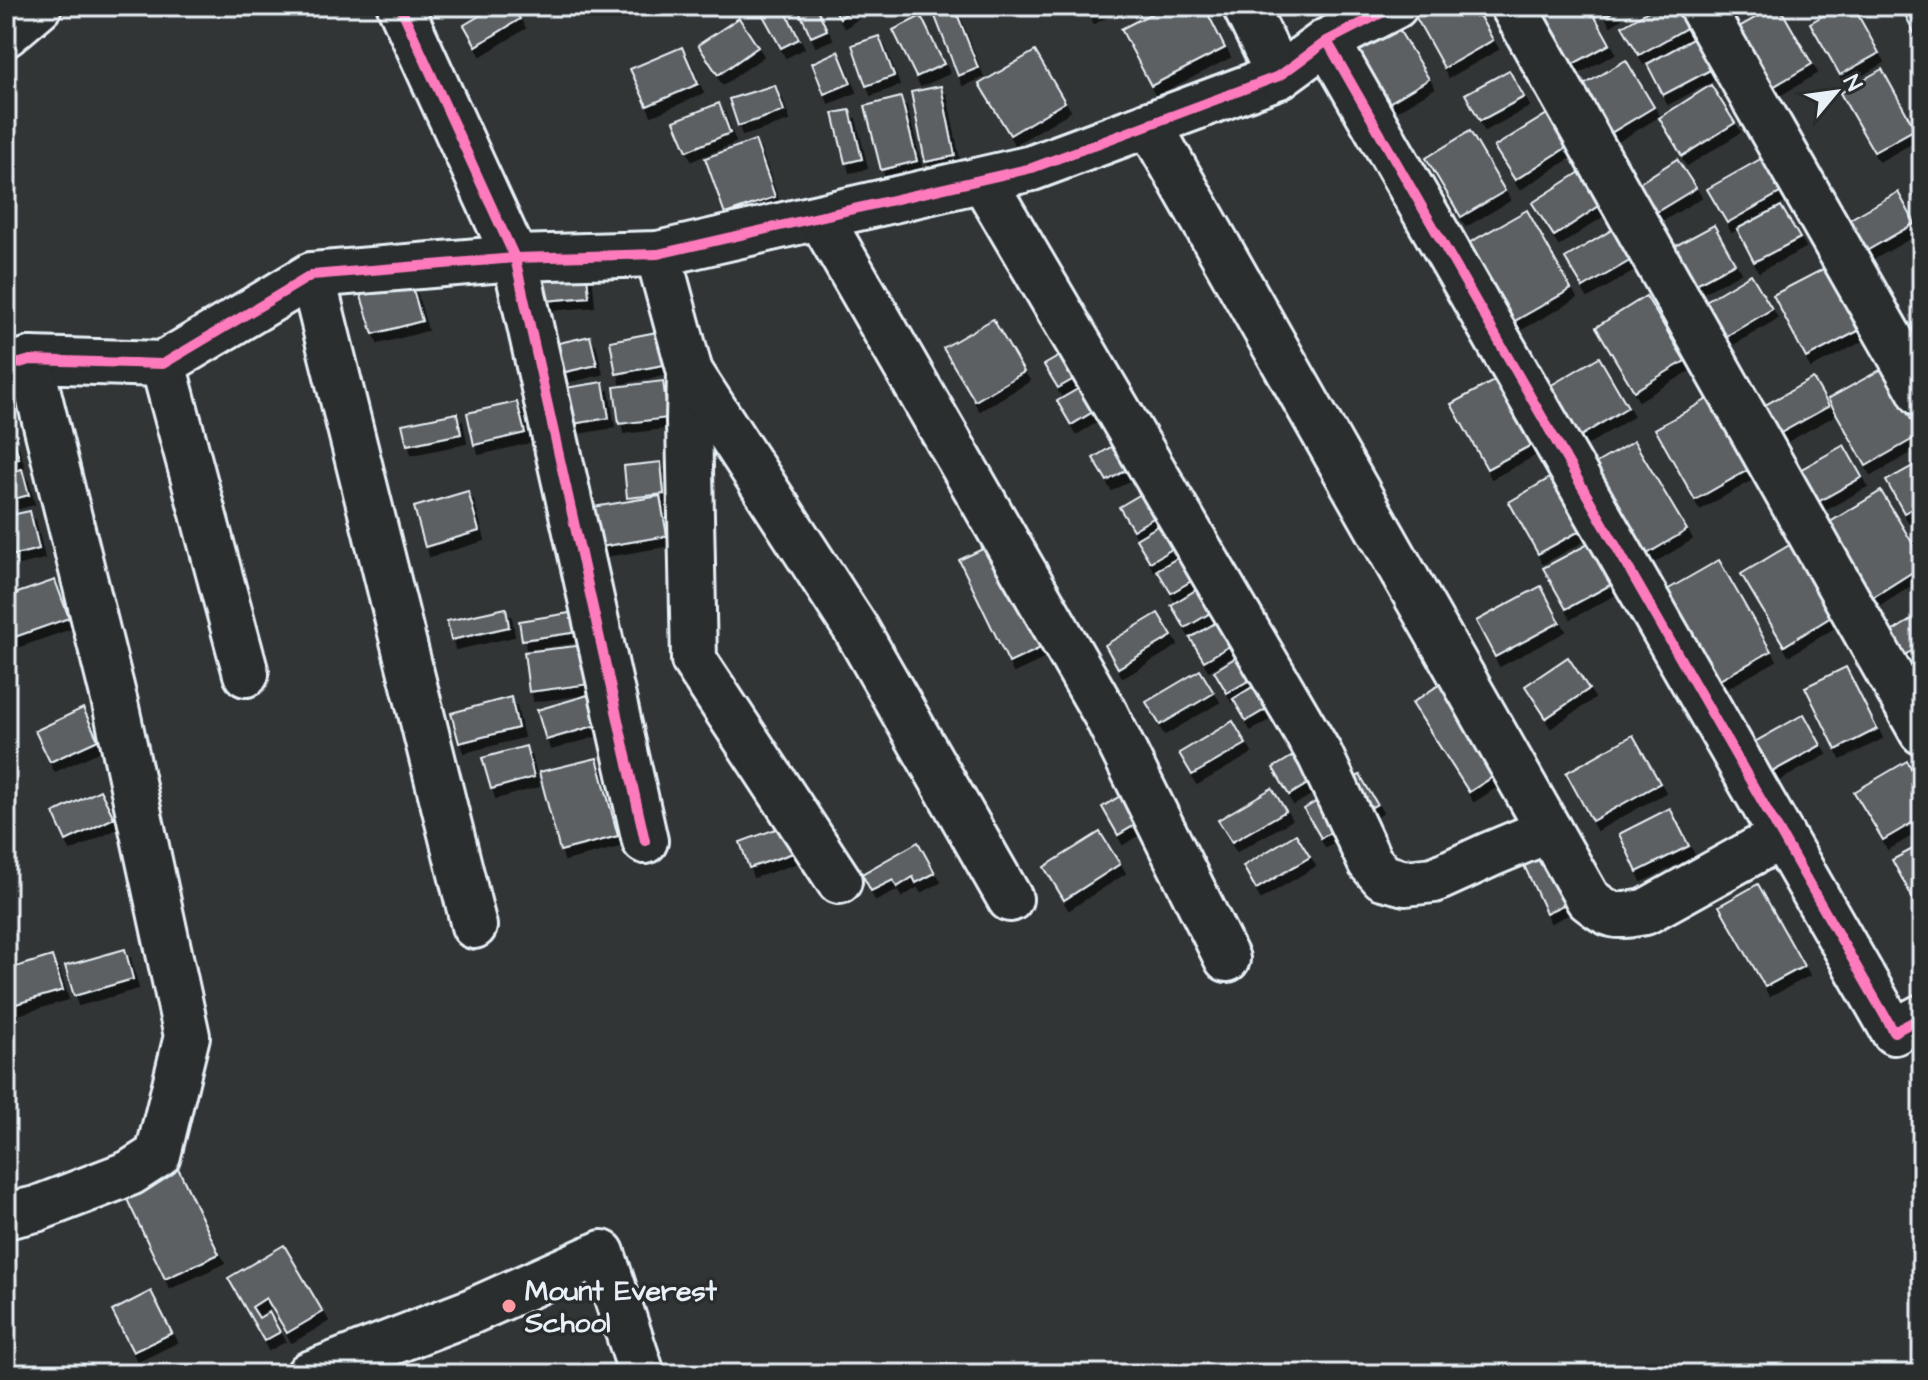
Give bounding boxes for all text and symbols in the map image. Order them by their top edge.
north arrow [1796,52,1876,132]
text: N [1835,69,1869,97]
place label: Mount Everest School [524,1272,718,1343]
marker: Mount Everest School [500,1297,518,1315]

